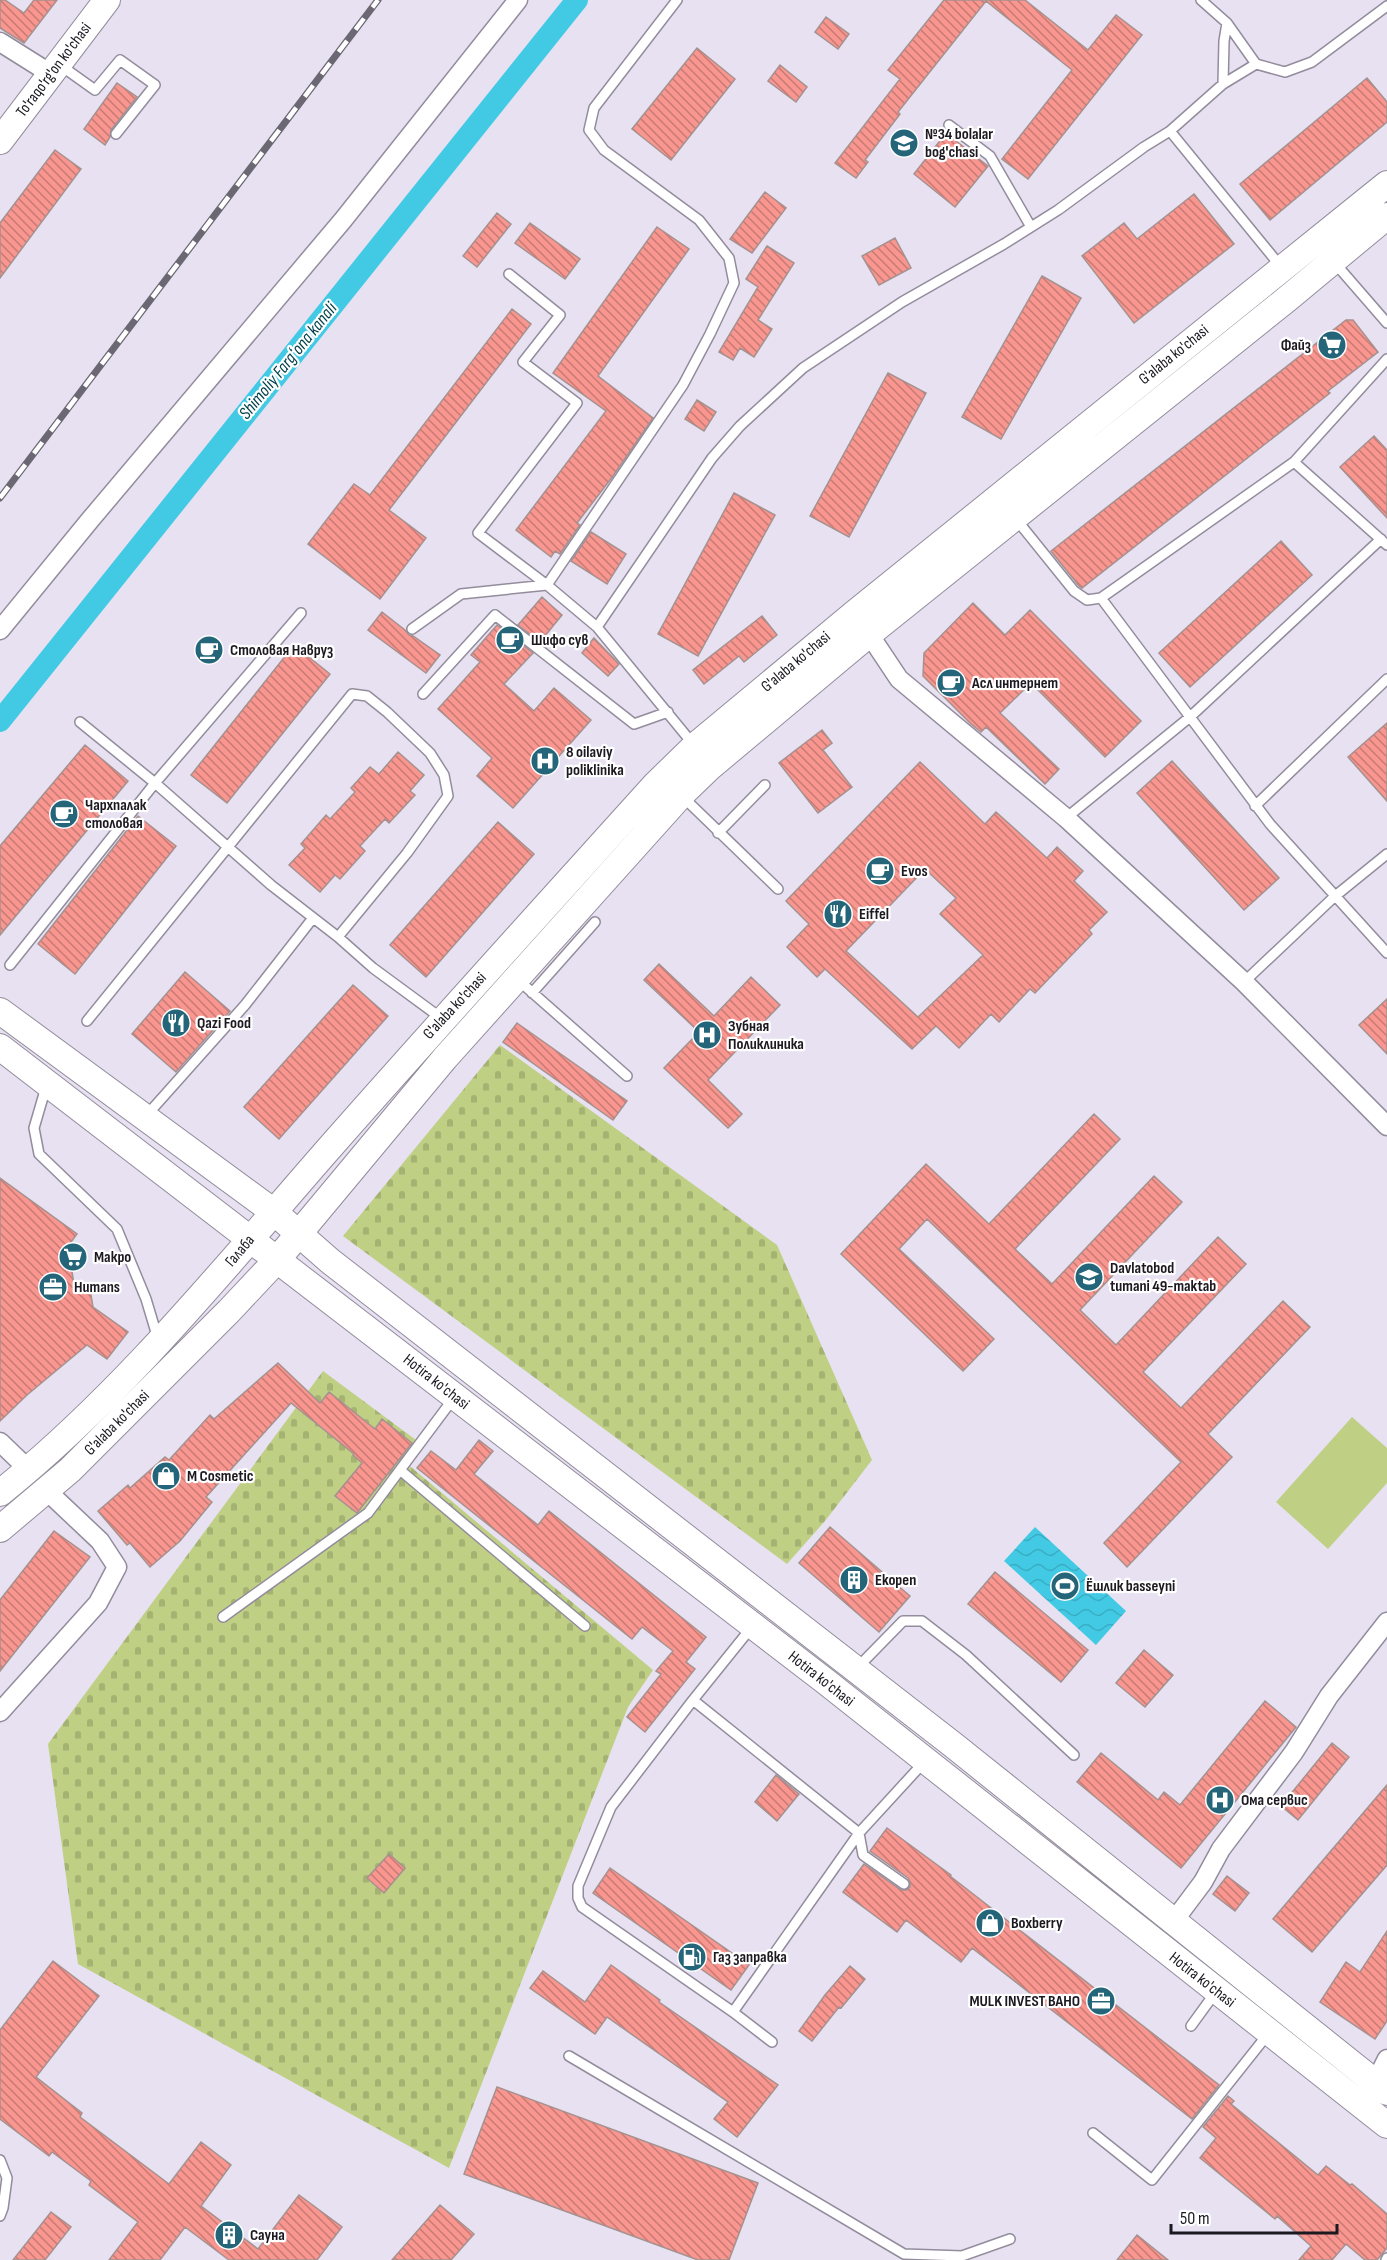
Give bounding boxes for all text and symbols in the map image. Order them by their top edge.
street label: To'raqo'rg'on ko'chasi [12,19,96,121]
place label: №34 bolalar bog'chasi [925,125,993,162]
school or university icon: №34 bolalar bog'chasi [888,127,920,159]
water label: Shimoliy Fargʻona kanali [235,298,342,423]
street label: G'alaba ko'chasi [1135,321,1213,389]
supermarket icon: Файз [1316,329,1348,361]
place label: Файз [1281,336,1311,355]
cafe icon: Шифо сув [494,624,526,656]
street label: G'alaba ko'chasi [758,628,834,696]
place label: Шифо сув [531,631,588,650]
cafe icon: Столовая Навруз [193,634,225,666]
place label: Столовая Навруз [230,641,333,660]
cafe icon: Асл интернет [935,667,967,699]
place label: Асл интернет [971,674,1058,693]
place label: 8 oilaviy poliklinika [566,743,624,780]
hospital icon: 8 oilaviy poliklinika [529,745,561,777]
place label: Чархпалак столовая [85,796,147,833]
cafe icon: Чархпалак столовая [48,798,80,830]
cafe icon: Evos [864,855,896,887]
place label: Evos [901,862,928,881]
restaurant icon: Eiffel [822,898,854,930]
place label: Eiffel [859,905,889,924]
street label: G'alaba ko'chasi [419,969,491,1043]
restaurant icon: Qazi Food [160,1007,192,1039]
place label: Qazi Food [197,1014,251,1033]
place label: Зубная Поликлиника [728,1017,804,1054]
hospital icon: Зубная Поликлиника [691,1019,723,1051]
street label: Галаба [221,1231,259,1271]
supermarket icon: Макро [57,1241,89,1273]
place label: Макро [94,1248,131,1267]
place label: Davlatobod tumani 49-maktab [1110,1259,1216,1296]
school or university icon: Davlatobod tumani 49-maktab [1073,1261,1105,1293]
office icon: Humans [37,1271,69,1303]
place label: Humans [74,1278,120,1297]
street label: Hotira ko'chasi [399,1350,473,1414]
street label: G'alaba ko'chasi [80,1386,154,1460]
shop icon: M Cosmetic [150,1460,182,1492]
place label: M Cosmetic [187,1467,254,1486]
building icon: Ekopen [838,1564,870,1596]
sports icon: Ёшлик basseyni [1049,1570,1081,1602]
place label: Ekopen [875,1571,916,1590]
place label: Ёшлик basseyni [1086,1577,1175,1596]
street label: Hotira ko'chasi [784,1647,858,1711]
hospital icon: Ома сервис [1204,1784,1236,1816]
place label: Ома сервис [1241,1791,1308,1810]
shop icon: Boxberry [974,1907,1006,1939]
place label: Boxberry [1011,1914,1063,1933]
fuel station icon: Газ заправка [676,1941,708,1973]
place label: Газ заправка [713,1948,787,1967]
street label: Hotira ko'chasi [1165,1948,1239,2012]
office icon: MULK INVEST BAHO [1085,1985,1117,2017]
place label: MULK INVEST BAHO [969,1992,1080,2011]
scale bar [1171,2197,1338,2235]
text: 50 m [1180,2208,1210,2229]
building icon: Сауна [213,2219,245,2251]
place label: Сауна [250,2226,285,2245]

